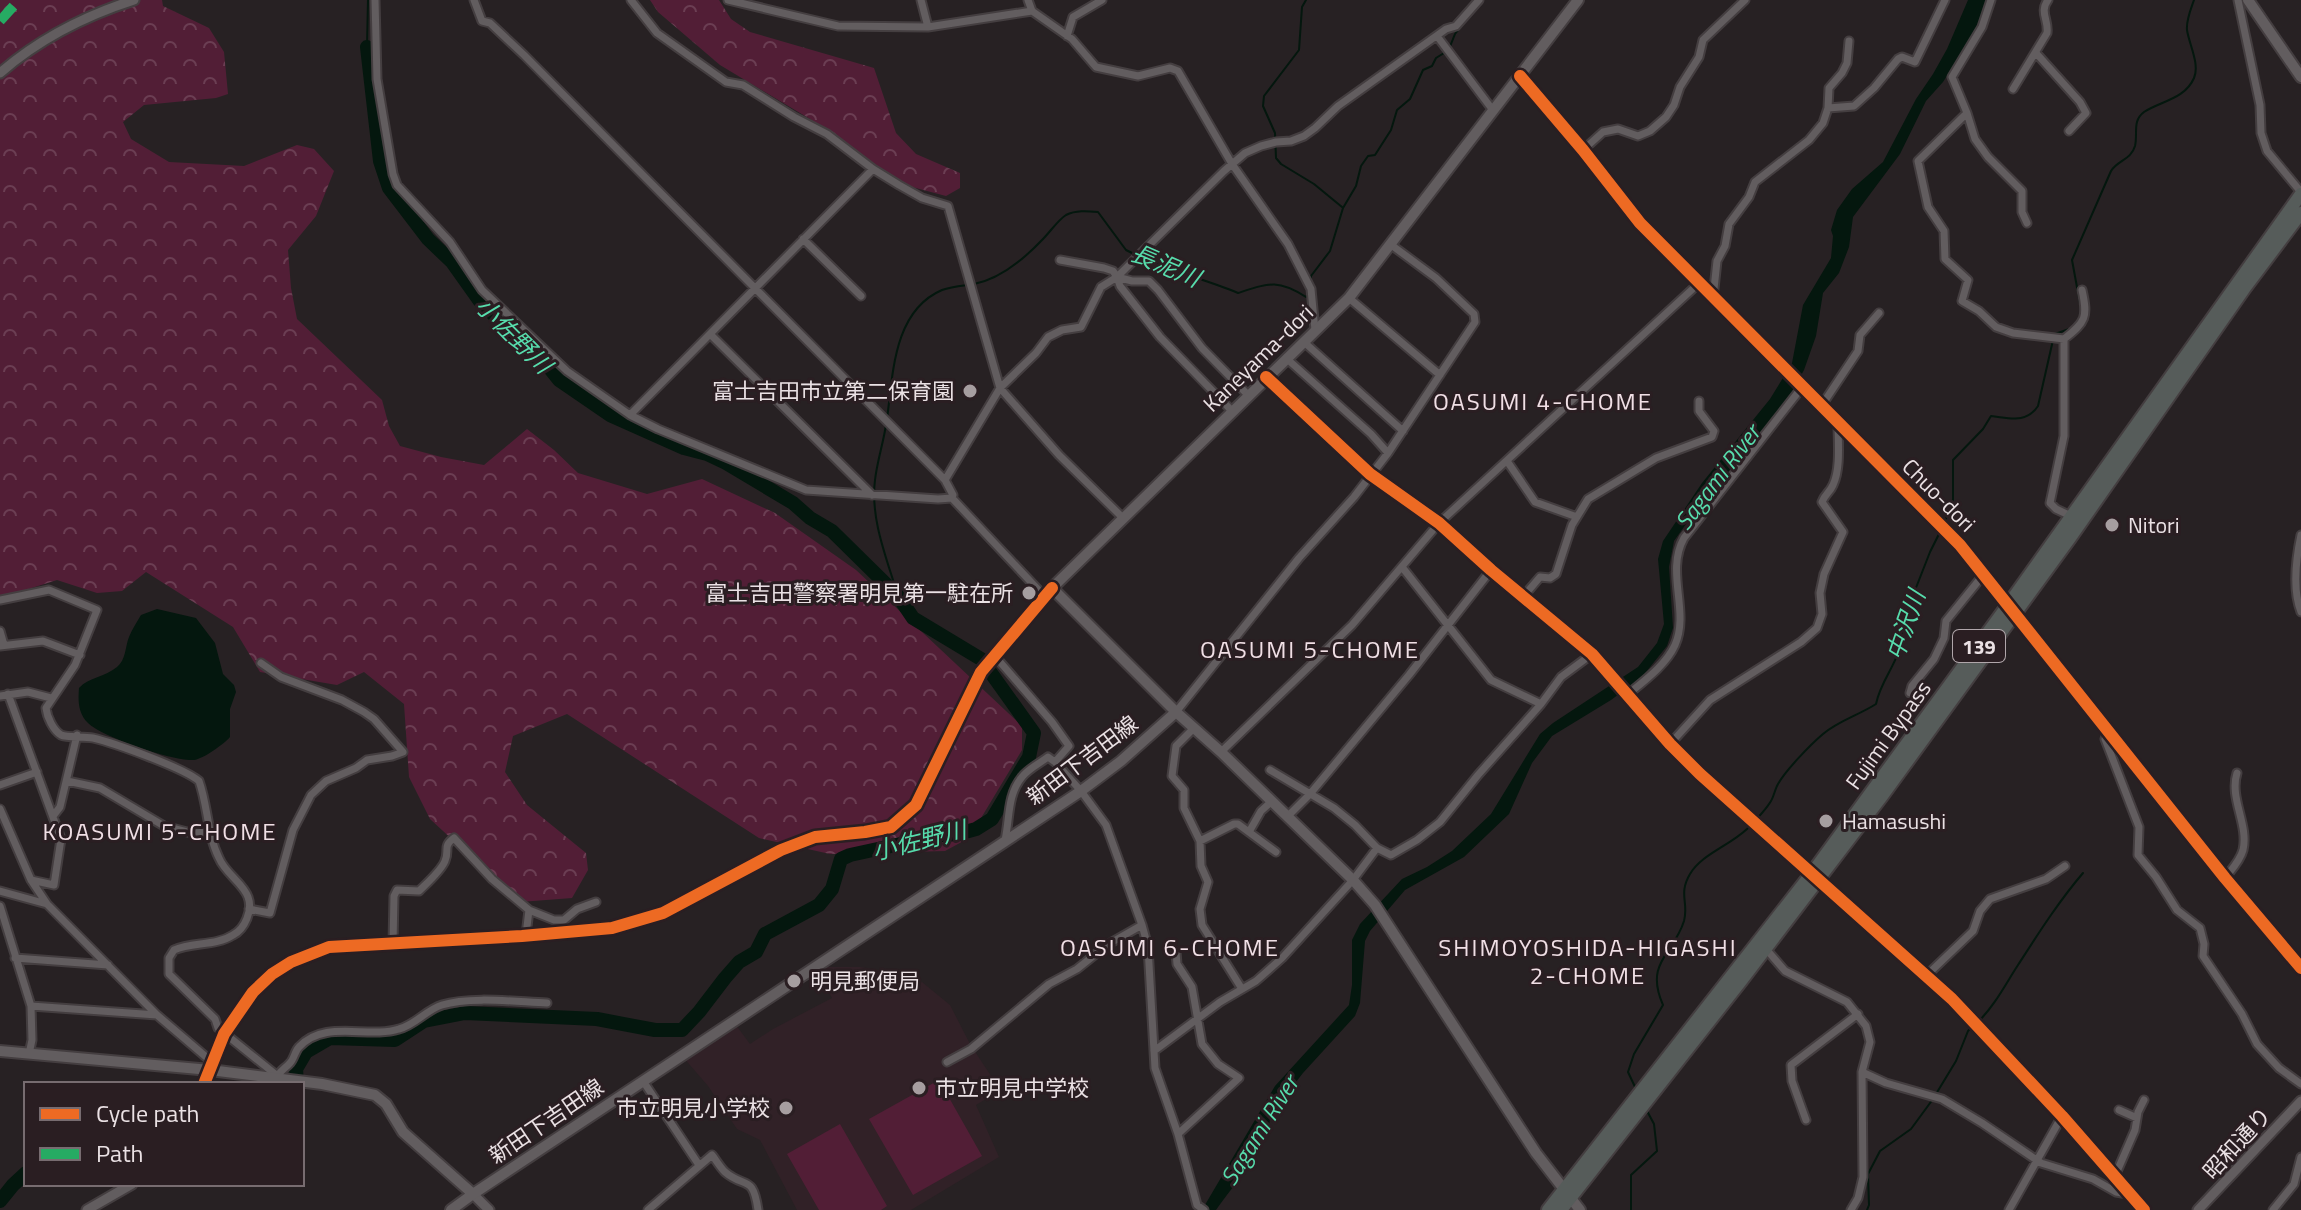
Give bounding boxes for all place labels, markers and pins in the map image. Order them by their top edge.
place label: 富士吉田市立第二保育園 [712,374,954,408]
marker: 富士吉田市立第二保育園 [961,382,979,400]
place label: Nitori [2128,508,2179,542]
marker: Nitori [2103,516,2121,534]
place label: 富士吉田警察署明見第一駐在所 [705,576,1013,610]
marker: 富士吉田警察署明見第一駐在所 [1020,584,1038,602]
place label: Hamasushi [1842,804,1946,838]
marker: Hamasushi [1817,812,1835,830]
place label: 明見郵便局 [810,964,920,998]
marker: 明見郵便局 [785,972,803,990]
place label: 市立明見中学校 [935,1071,1089,1105]
marker: 市立明見中学校 [910,1079,928,1097]
place label: 市立明見小学校 [616,1091,770,1125]
marker: 市立明見小学校 [777,1099,795,1117]

